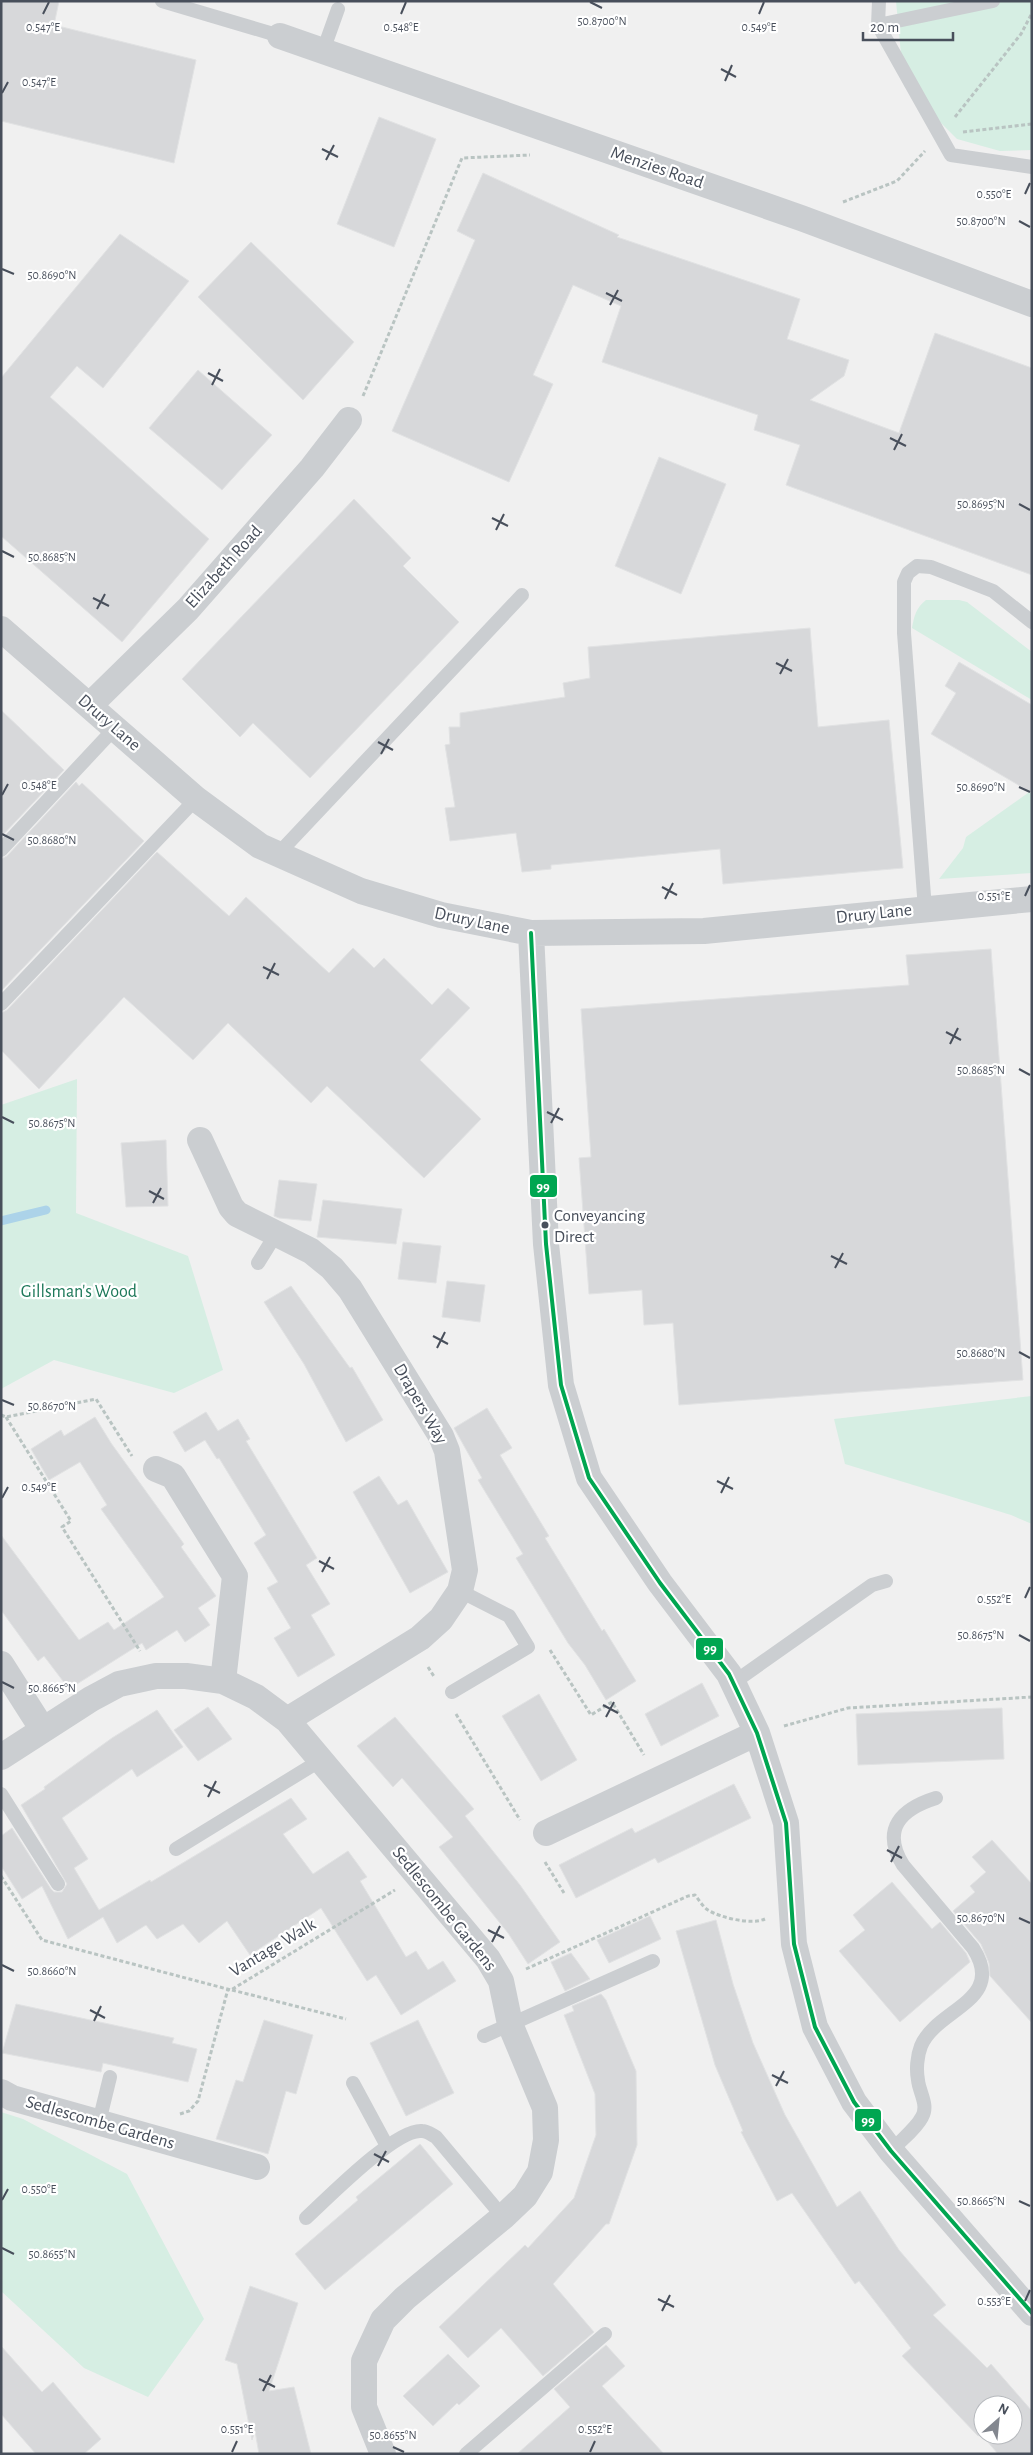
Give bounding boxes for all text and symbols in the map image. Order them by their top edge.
scale bar [863,10,953,42]
text: 50.8700°N [577,15,627,27]
text: 20 m [870,20,899,35]
text: 0.547°E [26,21,60,33]
text: 0.548°E [384,21,419,33]
text: 0.549°E [742,21,777,33]
text: 0.547°E [22,76,56,88]
street label: Menzies Road [608,144,706,192]
text: 0.550°E [977,188,1012,200]
text: 50.8700°N [956,215,1006,227]
text: 50.8690°N [27,269,77,281]
text: 50.8695°N [957,498,1005,510]
street label: Elizabeth Road [182,522,266,612]
text: 50.8685°N [28,551,76,563]
street label: Drury Lane [74,691,144,755]
text: 0.548°E [22,779,57,791]
text: 50.8690°N [956,781,1006,793]
text: 50.8680°N [27,834,77,846]
text: 0.551°E [978,890,1010,902]
street label: Drury Lane [835,901,913,927]
street label: Drury Lane [433,904,511,938]
text: 50.8685°N [957,1064,1005,1076]
text: 50.8675°N [28,1117,76,1129]
line badge: 99 [529,1174,558,1198]
text: 99 [536,1180,550,1194]
place label: Conveyancing Direct [554,1207,646,1245]
marker: Conveyancing Direct [540,1220,550,1230]
park label: Gillsman's Wood [21,1283,137,1301]
text: 50.8680°N [956,1347,1006,1359]
street label: Drapers Way [390,1361,450,1447]
text: 50.8670°N [28,1400,76,1412]
text: 0.549°E [22,1481,57,1493]
text: 0.552°E [977,1593,1011,1605]
text: 50.8675°N [957,1629,1005,1641]
line badge: 99 [695,1637,724,1661]
text: 99 [703,1642,717,1656]
text: 50.8665°N [28,1682,76,1694]
street label: Sedlescombe Gardens [389,1844,499,1974]
text: 50.8670°N [957,1912,1005,1924]
street label: Vantage Walk [227,1915,320,1981]
text: 50.8660°N [27,1965,77,1977]
street label: Sedlescombe Gardens [24,2093,176,2153]
line badge: 99 [854,2108,882,2132]
text: 99 [861,2114,875,2128]
text: 0.550°E [22,2183,57,2195]
text: 50.8665°N [957,2195,1005,2207]
text: 50.8655°N [28,2248,76,2260]
text: 0.553°E [977,2295,1011,2307]
north arrow [973,2395,1023,2445]
text: N [996,2401,1011,2418]
text: 0.551°E [221,2423,253,2435]
text: 0.552°E [578,2423,612,2435]
text: 50.8655°N [369,2429,417,2441]

